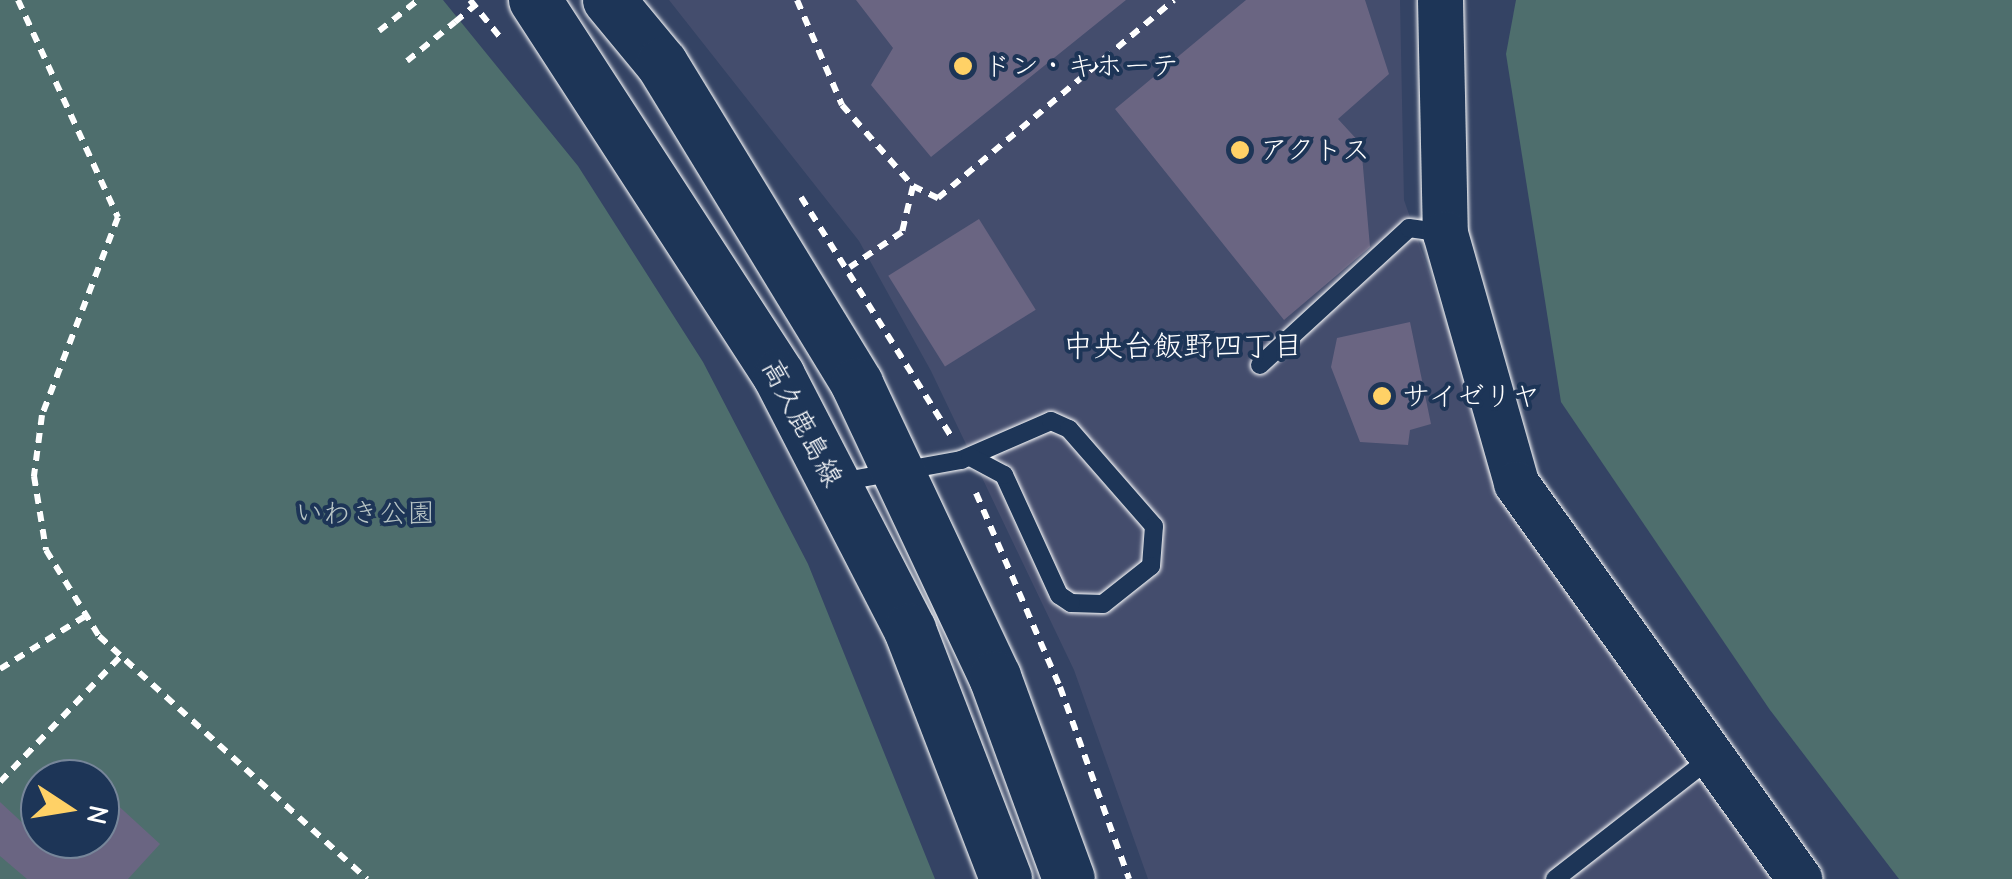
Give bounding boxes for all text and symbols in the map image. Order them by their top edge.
place label: ドン・キホーテ [983,49,1179,83]
marker: ドン・キホーテ [952,55,974,77]
place label: アクトス [1260,133,1372,167]
marker: アクトス [1229,139,1251,161]
district label: 中央台飯野四丁目 [1063,329,1303,365]
street label: 高久鹿島線 [754,353,850,493]
place label: サイゼリヤ [1402,379,1542,413]
marker: サイゼリヤ [1371,385,1393,407]
park label: いわき公園 [295,496,435,530]
north arrow [20,759,120,859]
text: N [80,803,115,827]

